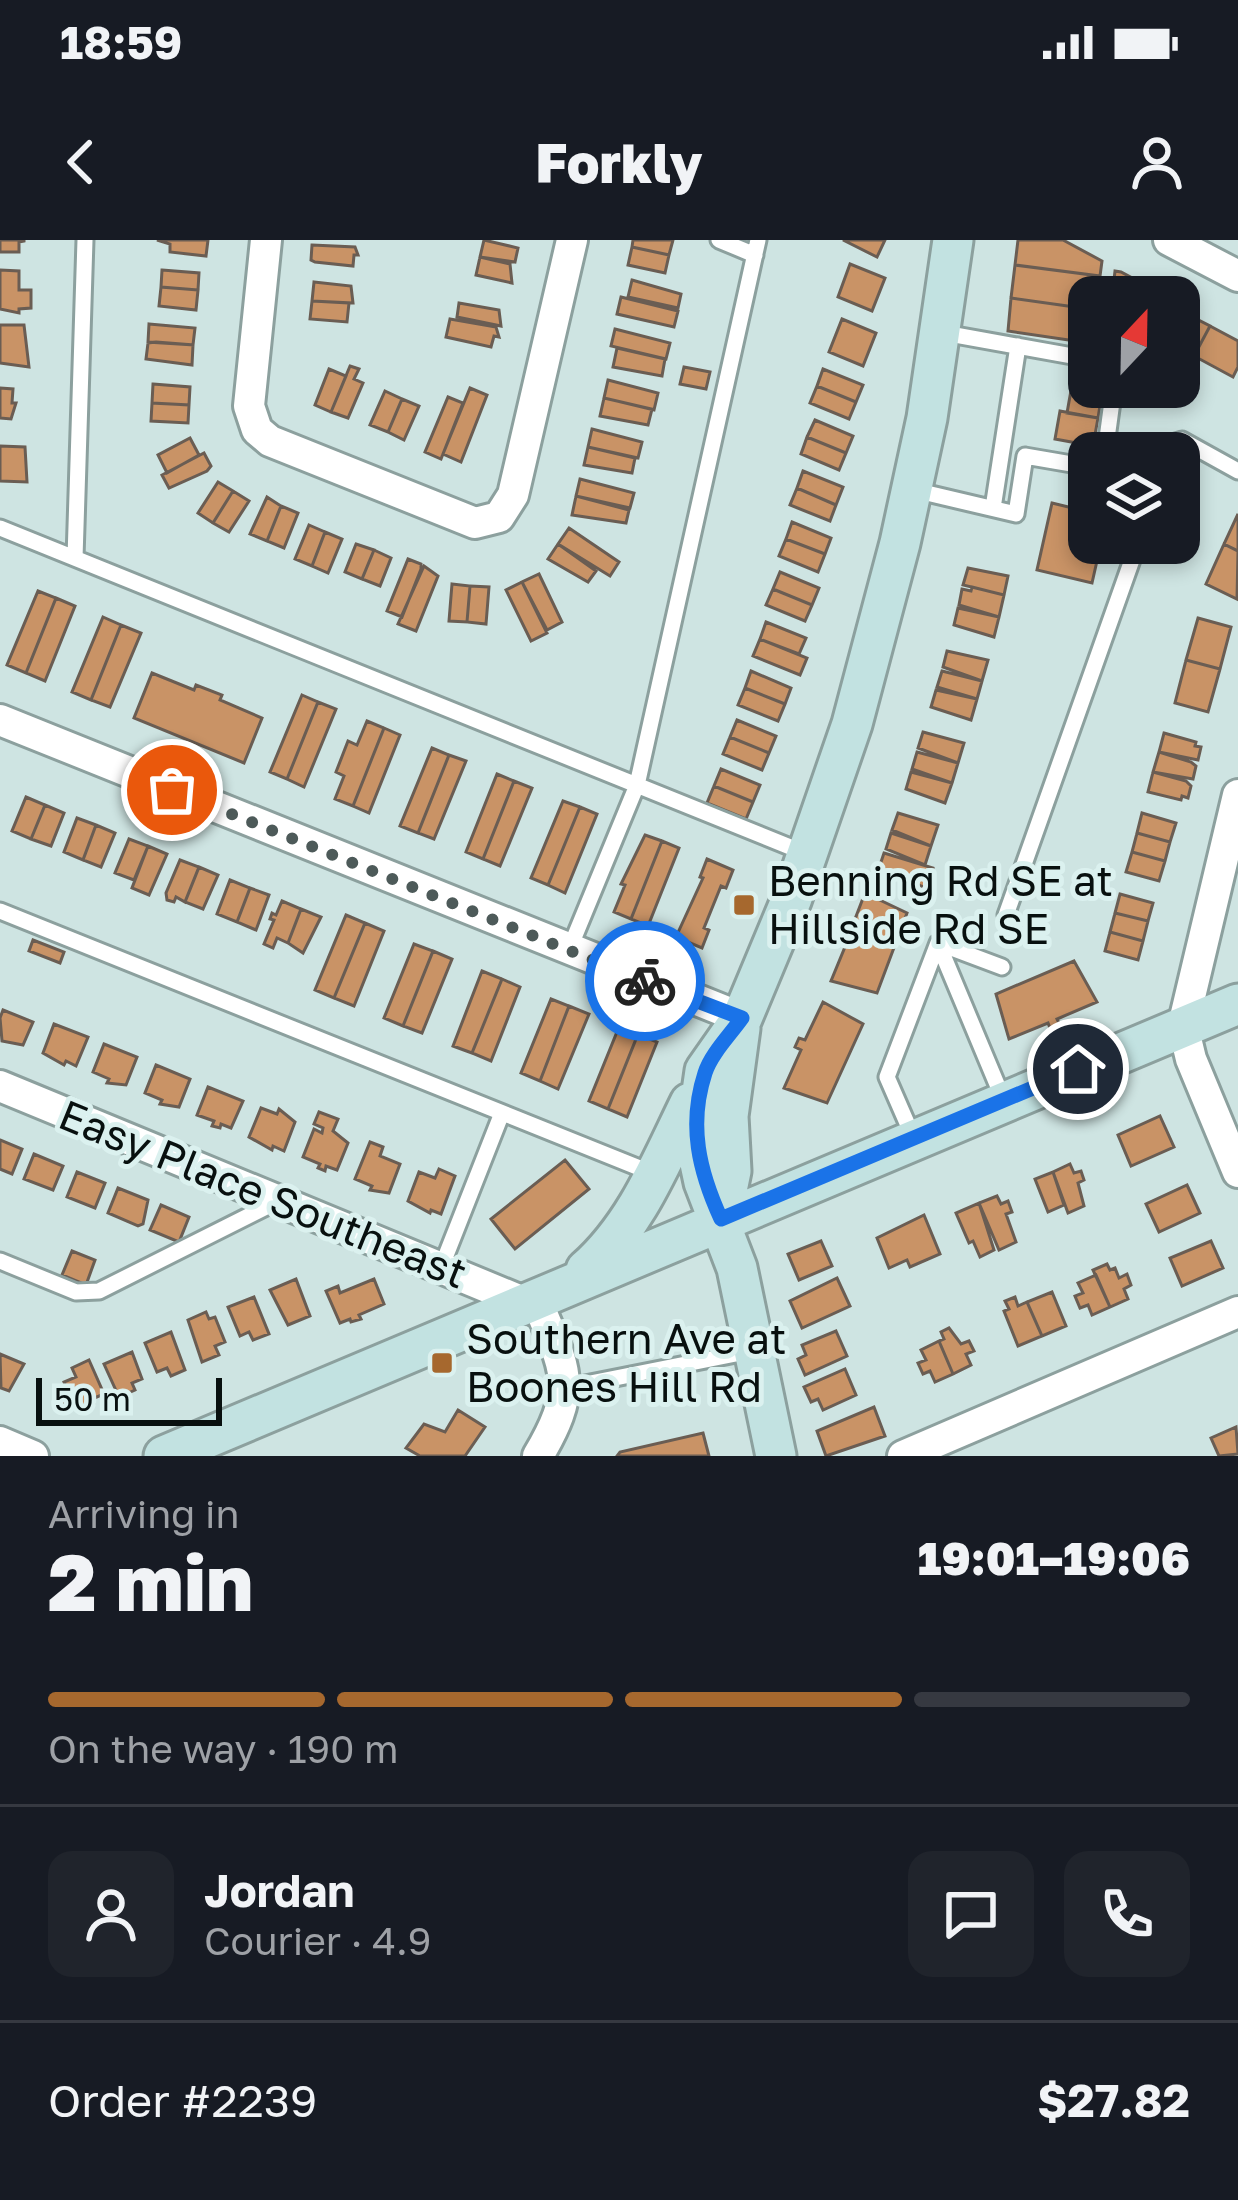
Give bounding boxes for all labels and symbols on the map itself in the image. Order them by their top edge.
north arrow [1068,276,1200,408]
pin [121,739,223,841]
place label: Benning Rd SE at Hillside Rd SE [768,855,1113,953]
marker: Benning Rd SE at Hillside Rd SE [731,892,757,918]
courier [585,921,705,1041]
pin [1027,1018,1129,1120]
street label: Easy Place Southeast [52,1088,474,1298]
place label: Southern Ave at Boones Hill Rd [466,1313,786,1411]
marker: Southern Ave at Boones Hill Rd [429,1350,455,1376]
scale bar [36,1372,222,1425]

